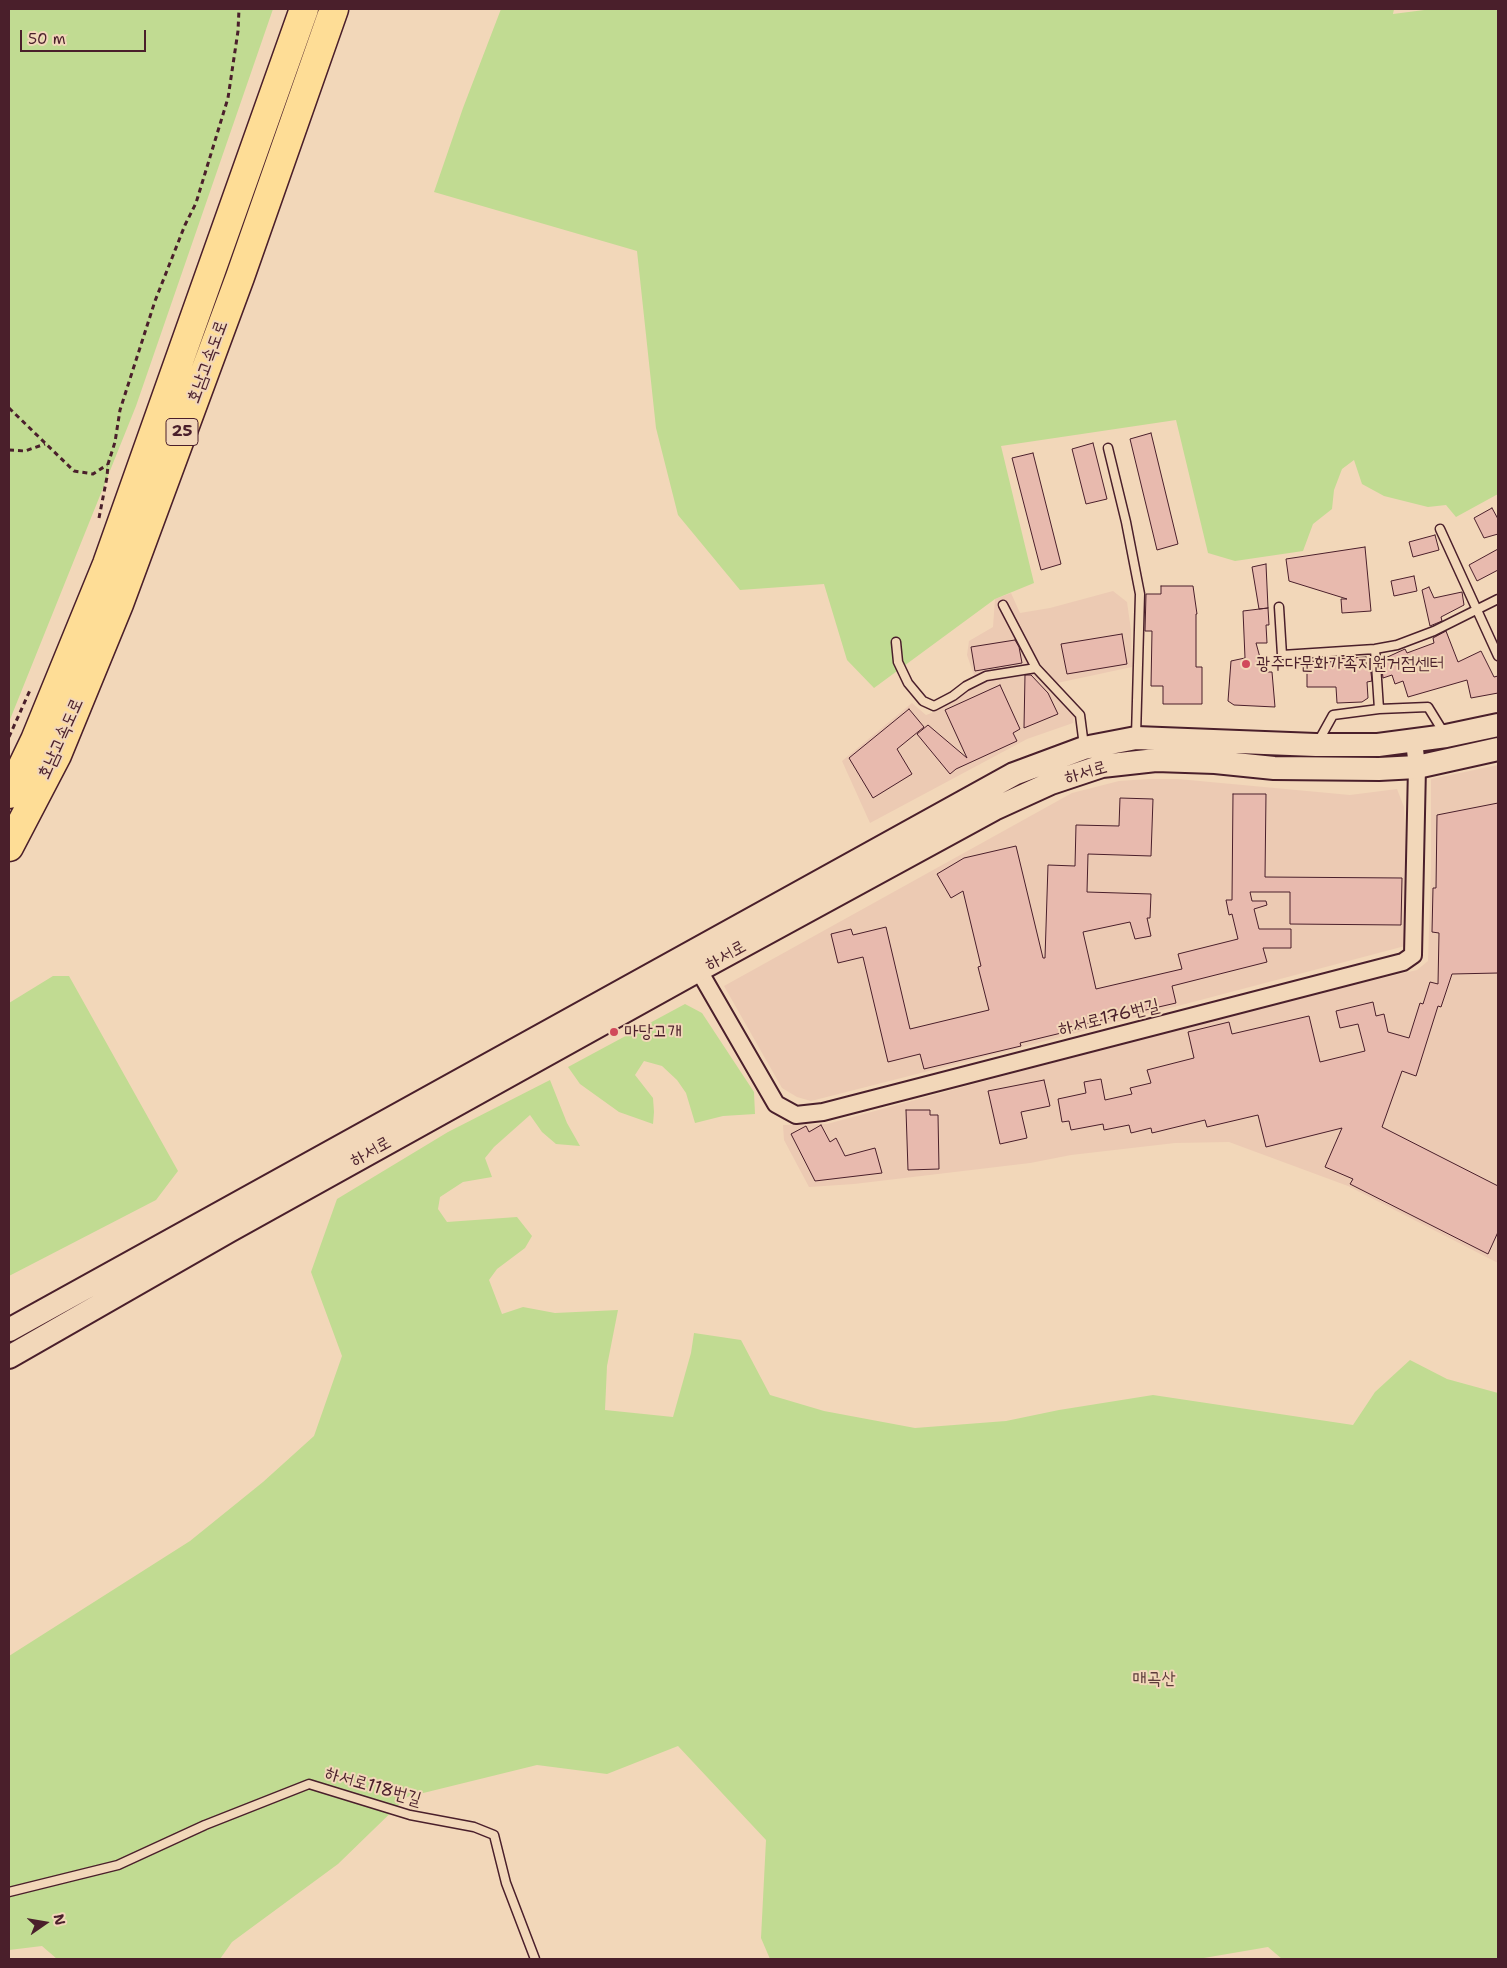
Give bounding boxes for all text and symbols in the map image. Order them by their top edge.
scale bar [22,20,149,52]
text: 50 m [28,29,66,49]
street label: 호남고속도로 [183,317,233,407]
road number: 25 [166,418,198,446]
place label: 광주다문화가족지원거점센터 [1256,653,1444,675]
marker: 광주다문화가족지원거점센터 [1240,658,1252,670]
street label: 호남고속도로 [33,695,89,783]
street label: 하서로 [1062,757,1110,789]
street label: 하서로 [702,936,750,976]
street label: 하서로176번길 [1056,995,1162,1041]
place label: 마당고개 [624,1021,682,1043]
marker: 마당고개 [608,1026,620,1038]
street label: 하서로 [347,1132,395,1172]
park label: 매곡산 [1132,1668,1176,1690]
street label: 하서로118번길 [322,1763,424,1811]
north arrow [20,1898,70,1948]
text: N [50,1912,70,1927]

